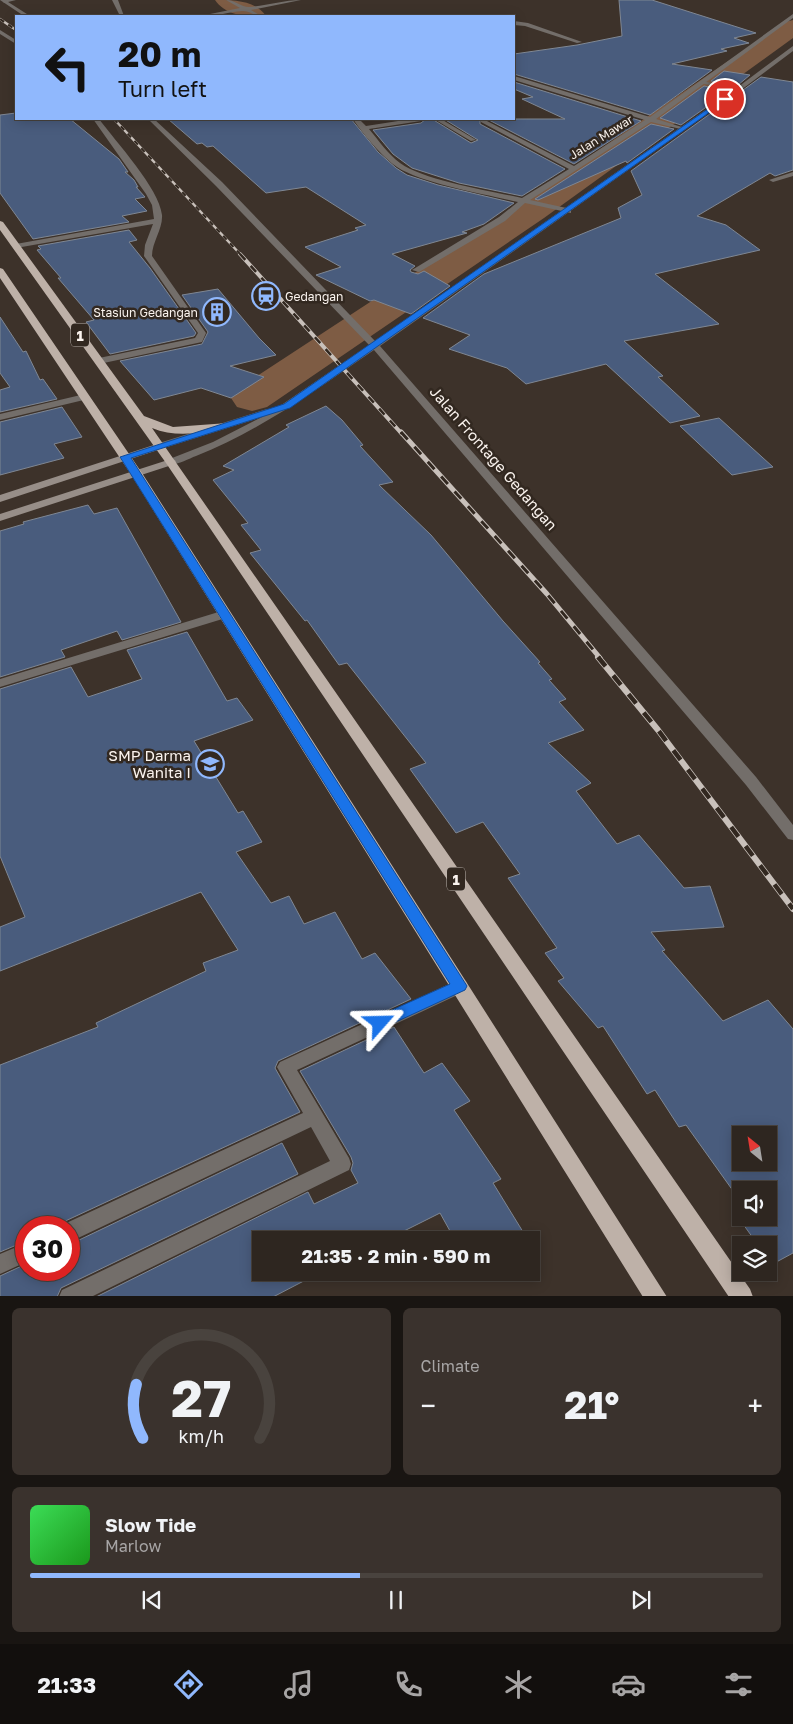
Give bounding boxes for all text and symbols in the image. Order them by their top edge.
text: 20 m [118,33,201,75]
icon: left [35,35,100,100]
text: Turn left [118,75,207,102]
pin [704,78,746,120]
icon: arrive [711,85,739,113]
street label: Jalan Mawar [566,111,636,163]
station icon: Gedangan [251,281,281,311]
place label: Gedangan [285,289,344,304]
building icon: Stasiun Gedangan [202,297,232,327]
place label: Stasiun Gedangan [93,305,198,320]
road number: 1 [71,324,89,346]
street label: Jalan Frontage Gedangan [427,382,561,534]
place label: SMP Darma Wanita I [108,746,191,781]
school or university icon: SMP Darma Wanita I [195,749,225,779]
road number: 1 [447,868,465,891]
position arrow [353,996,405,1048]
north arrow [732,1126,778,1171]
map controls [732,1126,777,1281]
button: sound [732,1181,777,1226]
speed limit sign: 30 [15,1216,80,1281]
button: layers [732,1236,777,1281]
text: 21:35 · 2 min · 590 m [302,1244,490,1267]
text: Climate [421,1356,480,1376]
text: 27 [171,1366,231,1428]
text: 21° [564,1382,619,1427]
text: − [421,1389,436,1422]
text: + [748,1389,763,1422]
text: km/h [179,1425,224,1447]
text: Slow Tide [105,1513,196,1536]
text: Marlow [105,1536,161,1556]
icon: previous [138,1586,166,1614]
icon: pause [382,1586,410,1614]
icon: next [627,1586,655,1614]
icon: directions [171,1667,206,1702]
icon: music [281,1667,316,1702]
icon: phone [391,1667,426,1702]
icon: climate [501,1667,536,1702]
icon: car [611,1667,646,1702]
icon: filters [721,1667,756,1702]
text: 21:33 [37,1671,96,1698]

